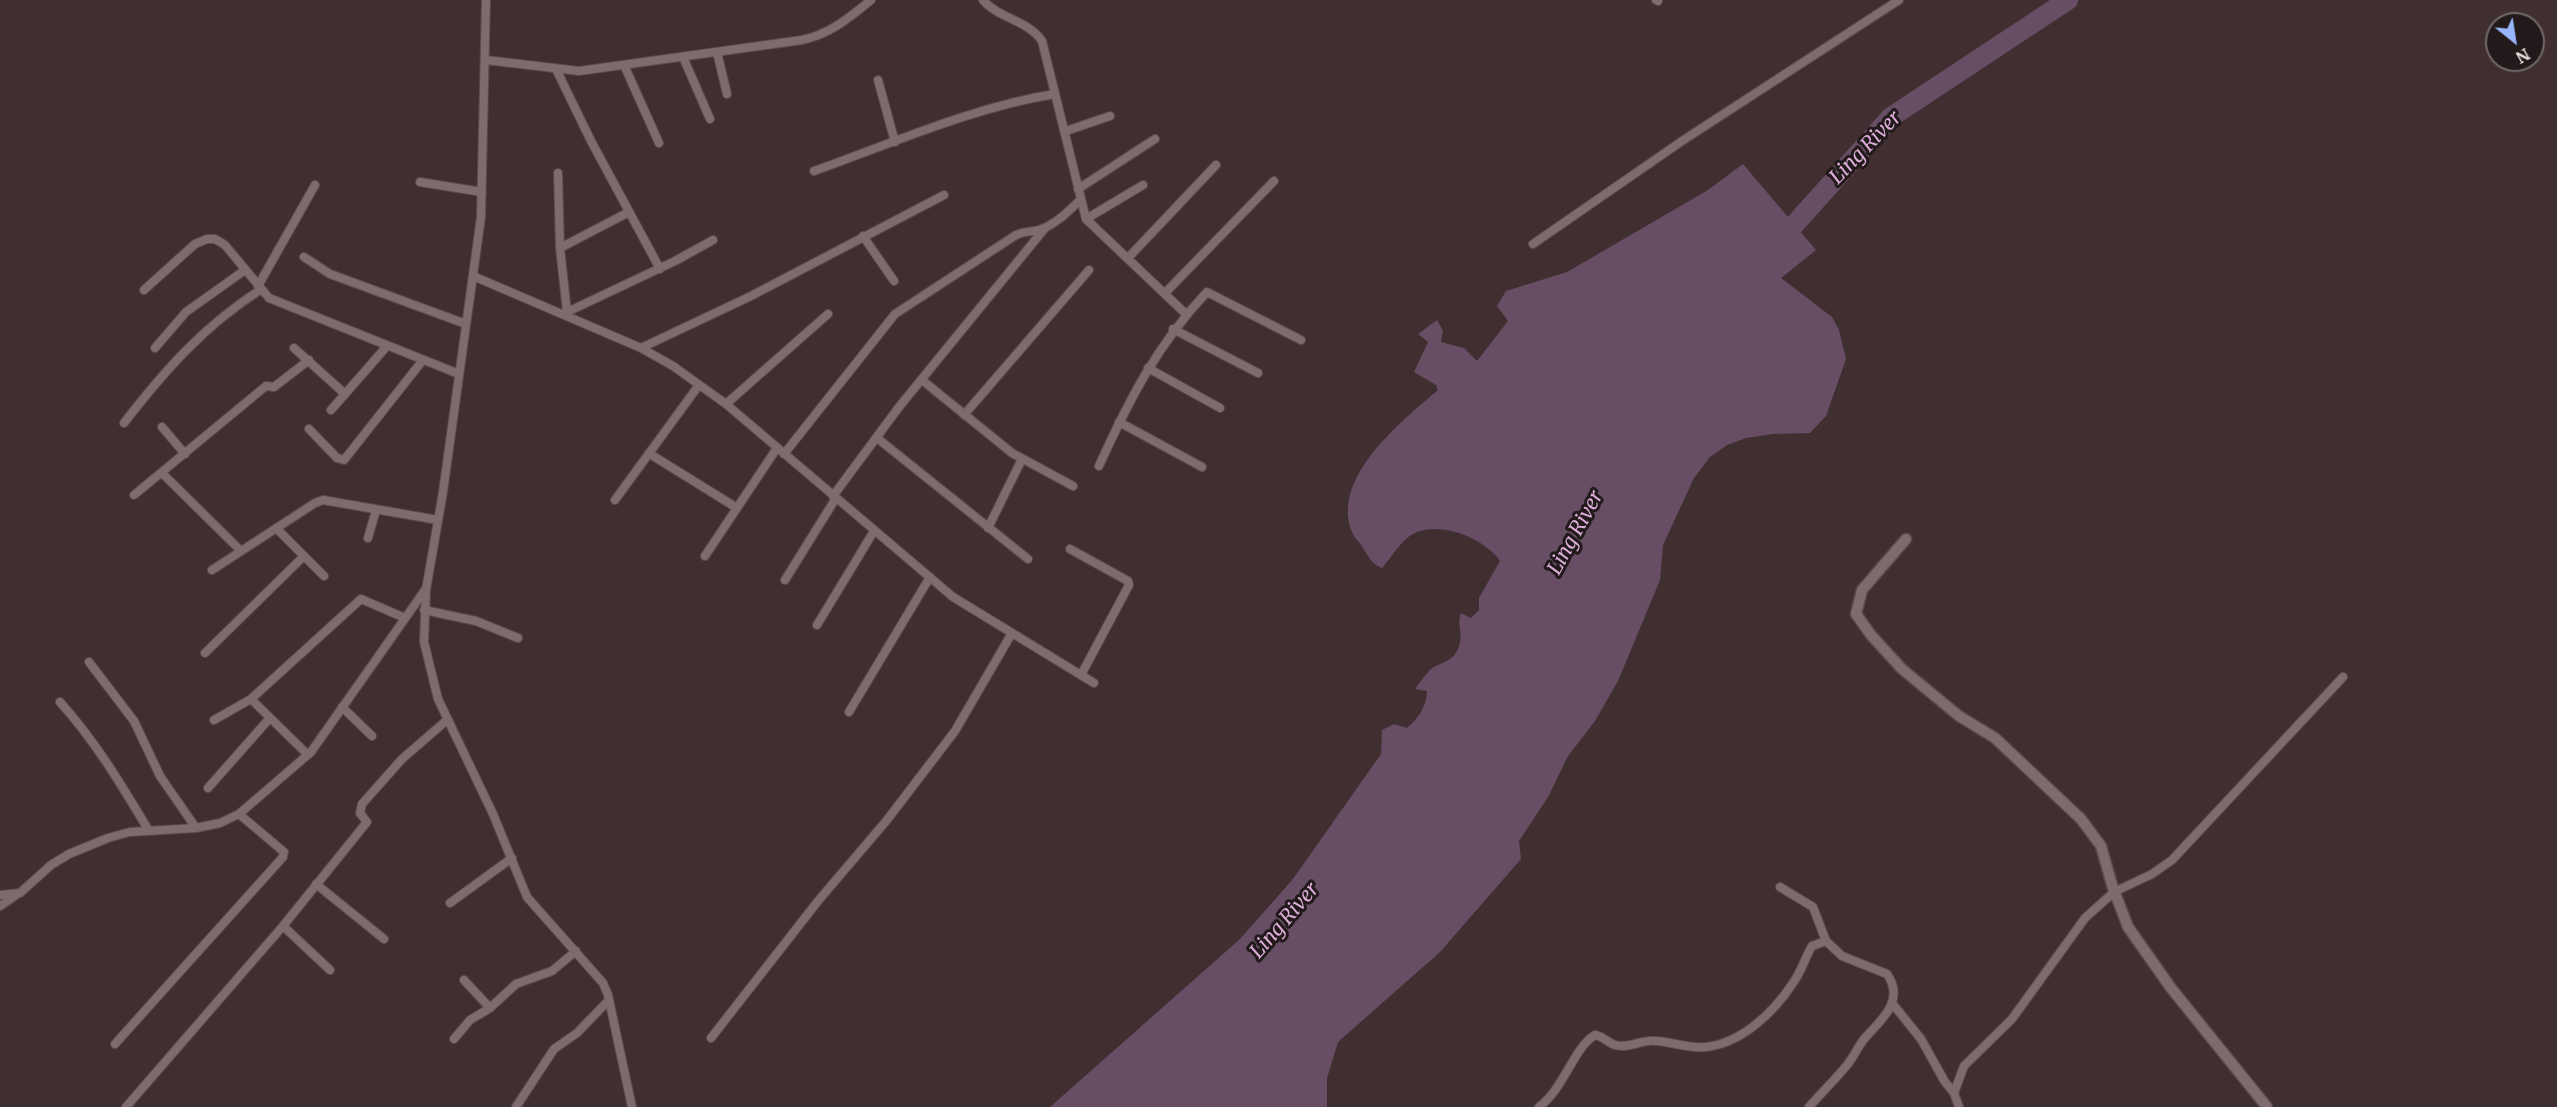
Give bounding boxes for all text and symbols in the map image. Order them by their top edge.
north arrow [2485,12,2545,72]
text: N [2513,44,2533,68]
water label: Ling River [1825,107,1907,189]
water label: Ling River [1543,487,1609,579]
water label: Ling River [1246,878,1324,964]

